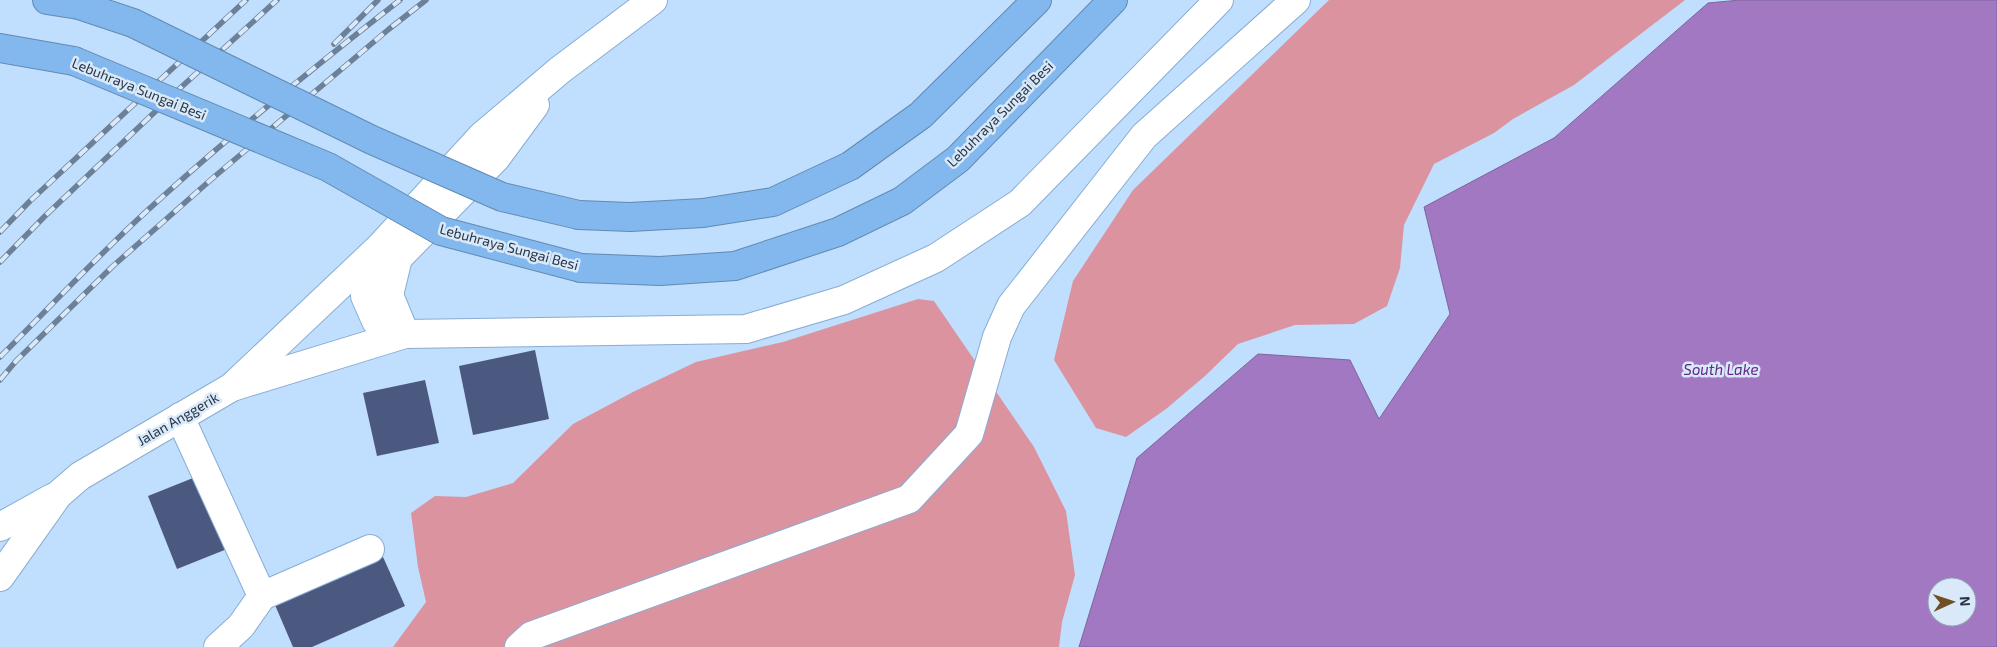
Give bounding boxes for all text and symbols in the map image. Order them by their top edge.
street label: Lebuhraya Sungai Besi [70,54,209,123]
street label: Lebuhraya Sungai Besi [943,57,1056,170]
street label: Lebuhraya Sungai Besi [438,220,580,273]
water label: South Lake [1683,360,1759,378]
street label: Jalan Anggerik [134,388,222,449]
north arrow [1927,577,1977,627]
text: N [1957,596,1974,607]

